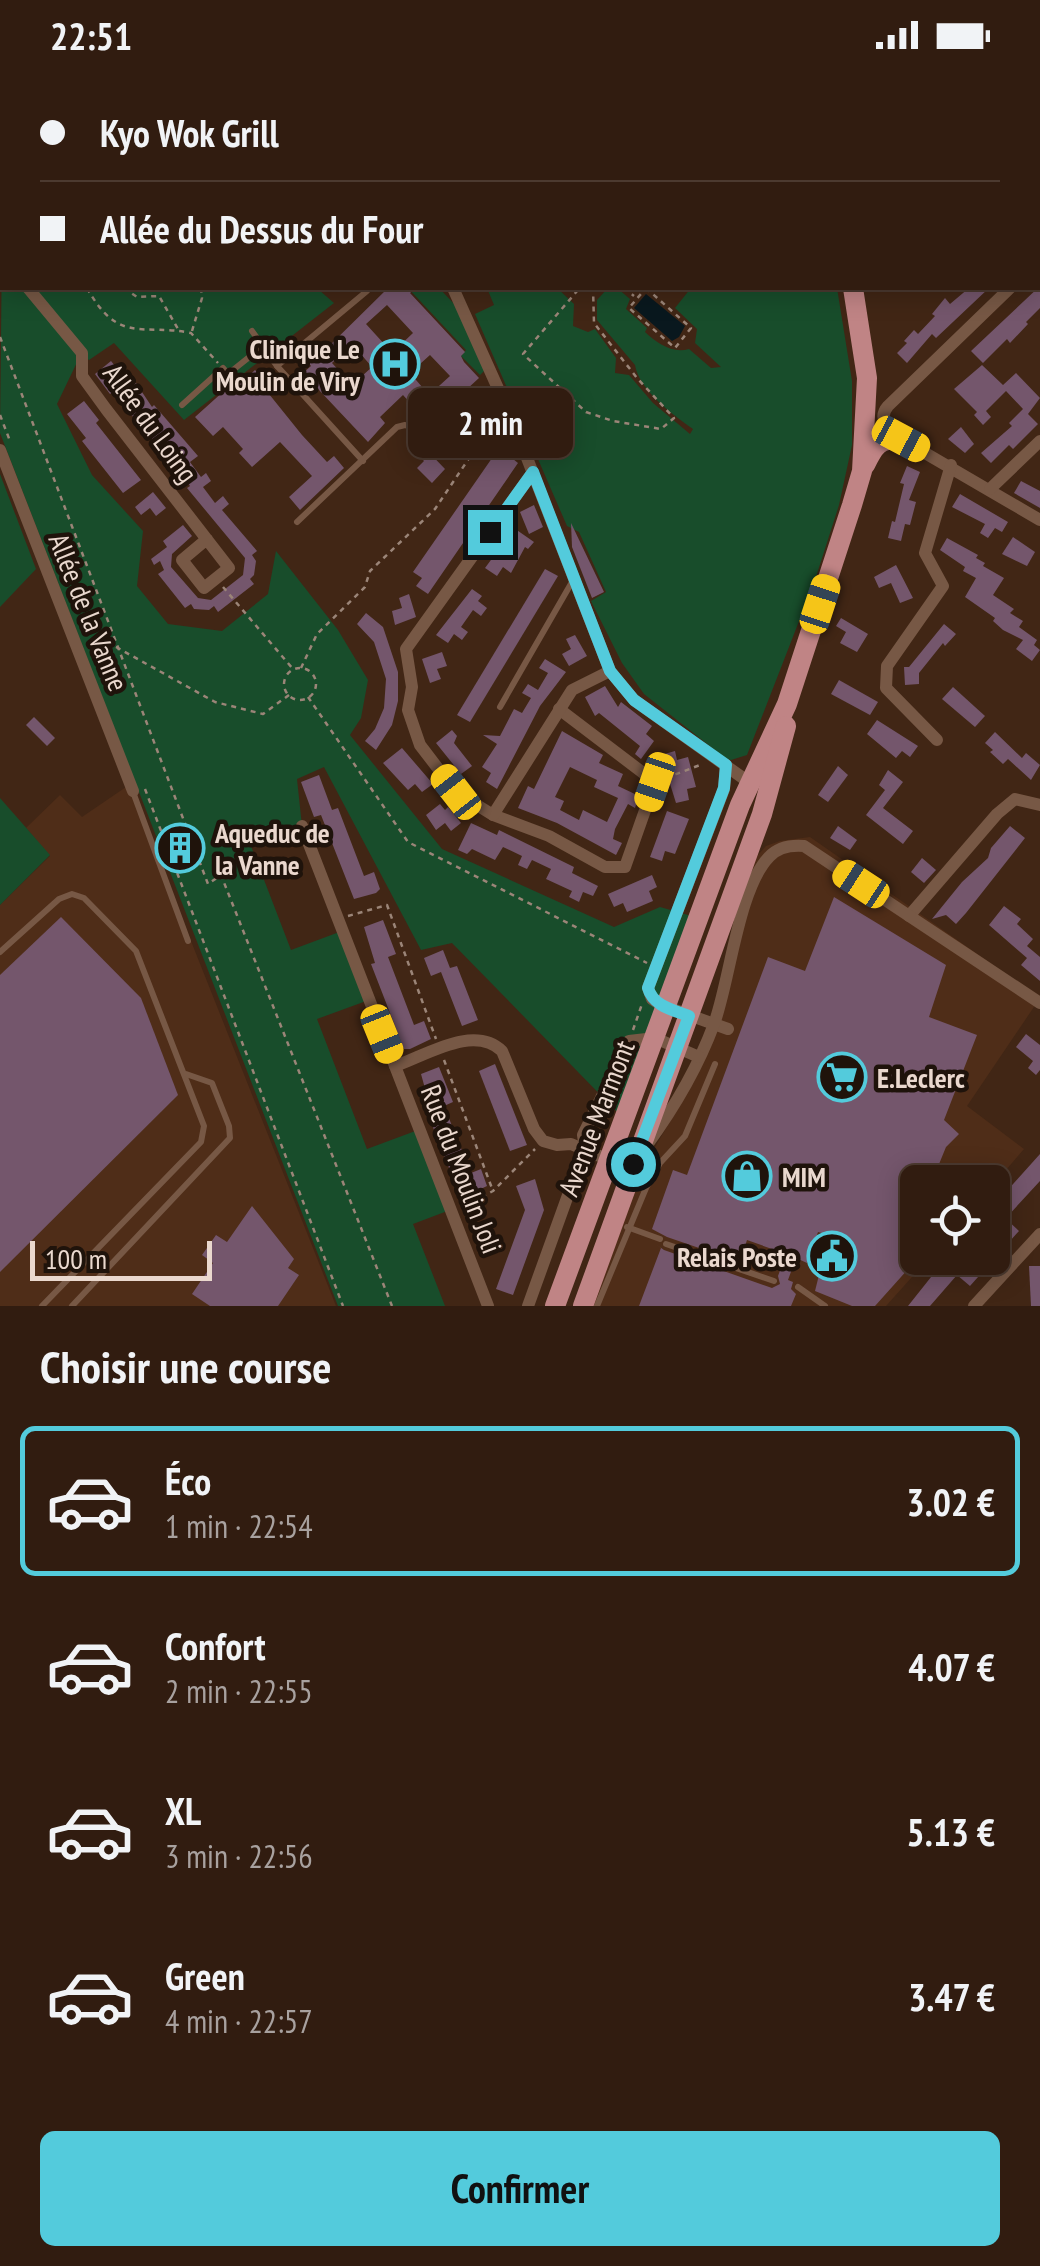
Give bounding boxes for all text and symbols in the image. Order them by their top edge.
text: 22:51 [50,11,132,60]
text: Kyo Wok Grill [100,108,279,157]
text: Allée du Dessus du Four [100,204,423,253]
place label: Clinique Le Moulin de Viry [216,330,361,399]
hospital icon: Clinique Le Moulin de Viry [369,338,421,390]
street label: Allée du Loing [95,356,207,490]
callout: 2 min [408,387,572,457]
text: 2 min [458,402,523,444]
car [867,412,935,466]
route end [468,510,513,555]
street label: Allée de la Vanne [41,528,137,696]
car [796,571,844,637]
car [631,749,679,815]
car [426,759,486,825]
place label: Aqueduc de la Vanne [214,814,330,883]
building icon: Aqueduc de la Vanne [154,822,206,874]
car [828,855,894,913]
car [357,1001,407,1067]
street label: Avenue Marmont [549,1035,643,1201]
supermarket icon: E.Leclerc [816,1051,868,1103]
place label: E.Leclerc [877,1059,965,1096]
street label: Rue du Moulin Joli [413,1079,511,1259]
route start [611,1142,656,1187]
shop icon: MIM [721,1150,773,1202]
place label: MIM [782,1158,826,1195]
map controls [900,1165,1010,1275]
button: locate [900,1165,1010,1275]
public building icon: Relais Poste [806,1230,858,1282]
scale bar [30,1236,212,1280]
place label: Relais Poste [677,1238,797,1275]
text: 100 m [45,1240,107,1277]
text: Choisir une course [40,1337,331,1395]
icon: car [45,1456,135,1546]
text: Éco [165,1456,211,1505]
text: 3.02 € [906,1477,995,1526]
text: 1 min · 22:54 [165,1505,313,1547]
icon: car [45,1621,135,1711]
text: Confort [165,1621,265,1670]
text: 4.07 € [908,1642,995,1691]
text: 2 min · 22:55 [165,1670,313,1712]
icon: car [45,1786,135,1876]
text: XL [165,1786,201,1835]
text: 5.13 € [906,1807,995,1856]
text: 3 min · 22:56 [165,1835,313,1877]
icon: car [45,1951,135,2041]
text: Green [165,1951,245,2000]
text: 3.47 € [908,1972,995,2021]
text: 4 min · 22:57 [165,2000,313,2042]
button: Confirmer [40,2131,1000,2246]

